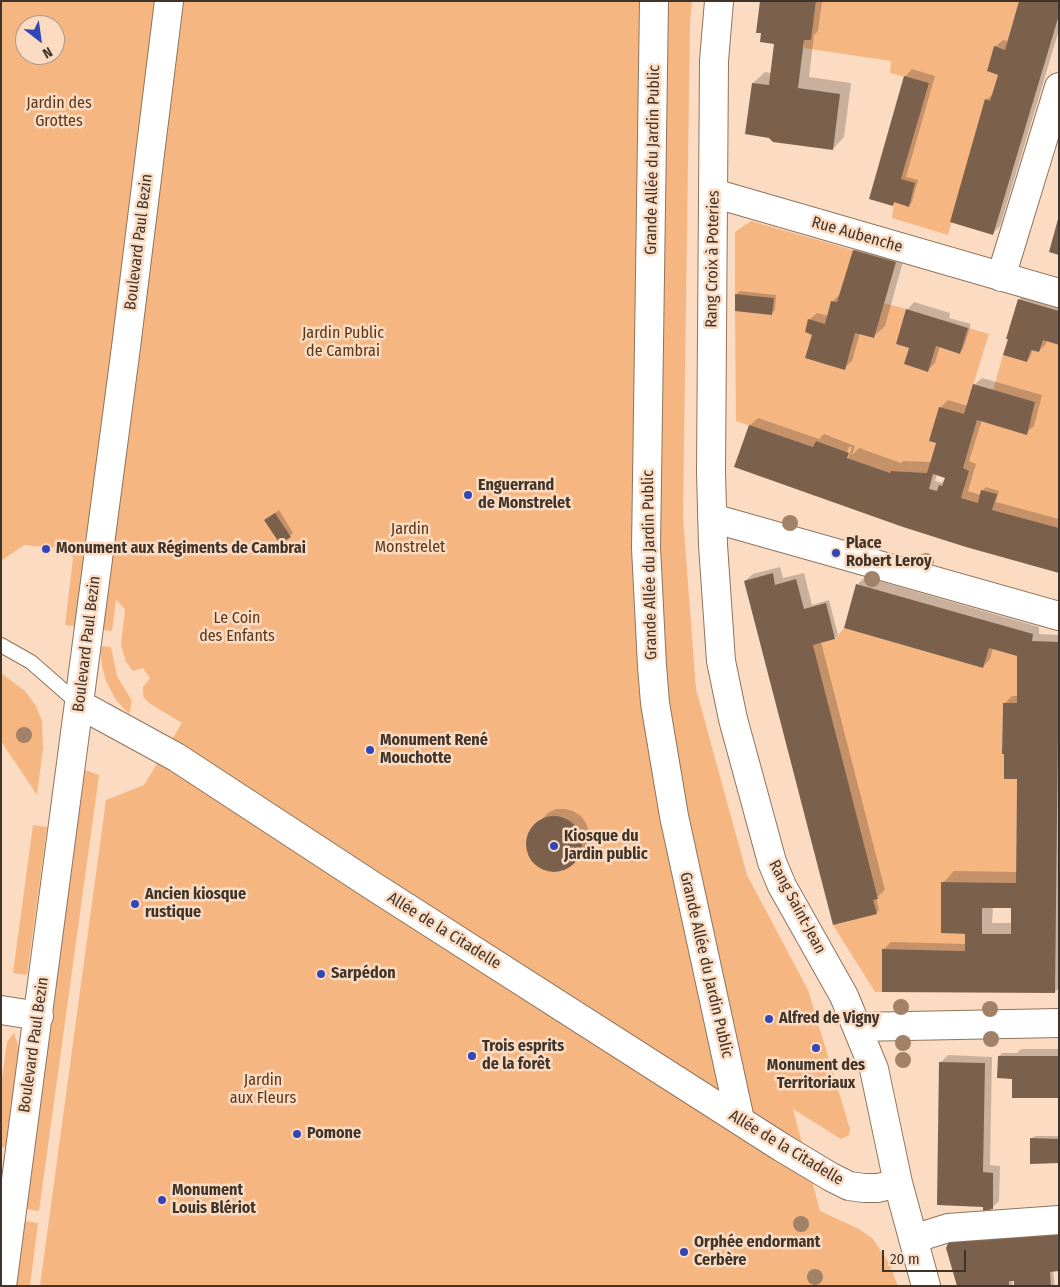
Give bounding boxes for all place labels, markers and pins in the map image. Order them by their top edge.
place label: Enguerrand de Monstrelet [478,476,571,514]
marker: Enguerrand de Monstrelet [462,489,474,501]
place label: Place Robert Leroy [846,534,932,572]
place label: Monument aux Régiments de Cambrai [56,539,306,559]
marker: Monument aux Régiments de Cambrai [40,543,52,555]
marker: Place Robert Leroy [830,547,842,559]
place label: Monument René Mouchotte [380,731,488,769]
marker: Monument René Mouchotte [364,744,376,756]
place label: Kiosque du Jardin public [564,827,648,865]
marker: Kiosque du Jardin public [548,840,560,852]
place label: Ancien kiosque rustique [145,885,246,923]
marker: Ancien kiosque rustique [129,898,141,910]
place label: Sarpédon [331,964,396,984]
marker: Sarpédon [315,968,327,980]
place label: Alfred de Vigny [779,1009,879,1029]
marker: Alfred de Vigny [763,1013,775,1025]
place label: Trois esprits de la forêt [482,1037,564,1075]
marker: Monument des Territoriaux [810,1042,822,1054]
marker: Trois esprits de la forêt [466,1050,478,1062]
place label: Monument des Territoriaux [767,1056,865,1094]
place label: Pomone [307,1124,361,1144]
marker: Pomone [291,1128,303,1140]
place label: Monument Louis Blériot [172,1181,256,1219]
marker: Monument Louis Blériot [156,1194,168,1206]
place label: Orphée endormant Cerbère [694,1233,820,1271]
marker: Orphée endormant Cerbère [678,1246,690,1258]

